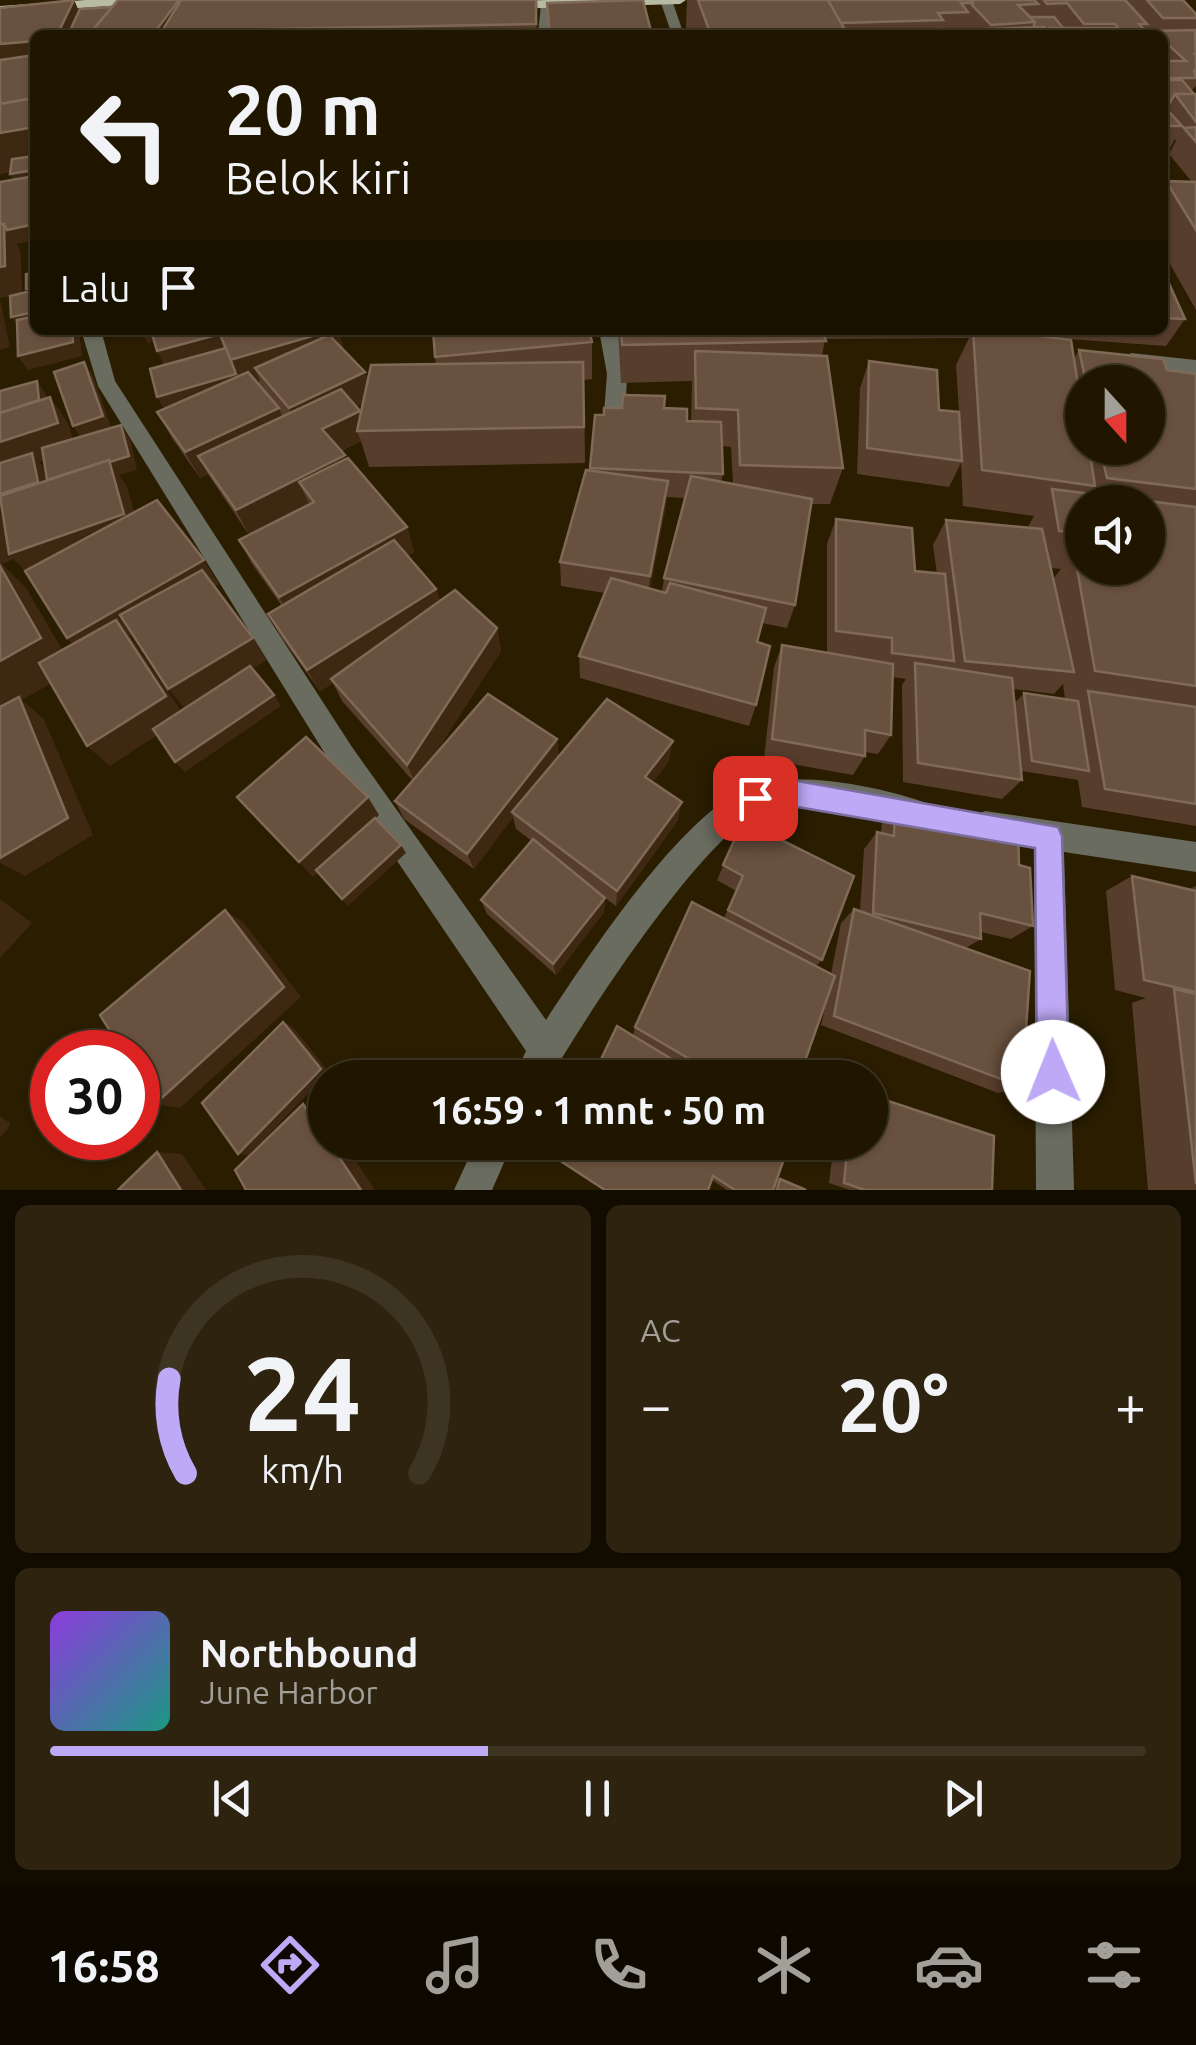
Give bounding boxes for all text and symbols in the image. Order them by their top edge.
icon: left [60,70,190,200]
text: 20 m [225,70,381,148]
text: Belok kiri [225,152,411,203]
icon: arrive [151,260,206,315]
text: Lalu [60,267,131,309]
north arrow [1065,365,1165,465]
map controls [1065,365,1165,585]
button: sound [1065,485,1165,585]
pin [713,756,798,841]
icon: arrive [728,771,783,826]
position arrow [1001,1020,1105,1124]
speed limit sign: 30 [30,1030,160,1160]
text: 16:59 · 1 mnt · 50 m [430,1089,766,1131]
text: AC [641,1312,681,1348]
text: 24 [244,1334,361,1451]
text: 20° [838,1362,949,1446]
text: − [641,1374,672,1435]
text: + [1115,1374,1146,1435]
text: km/h [261,1450,344,1490]
text: Northbound [200,1632,418,1674]
text: June Harbor [200,1674,378,1710]
icon: previous [205,1771,260,1826]
icon: pause [570,1771,625,1826]
icon: next [936,1771,991,1826]
icon: directions [255,1930,325,2000]
icon: music [420,1930,490,2000]
icon: phone [584,1930,654,2000]
icon: climate [749,1930,819,2000]
icon: car [914,1930,984,2000]
icon: filters [1079,1930,1149,2000]
text: 16:58 [47,1940,160,1991]

